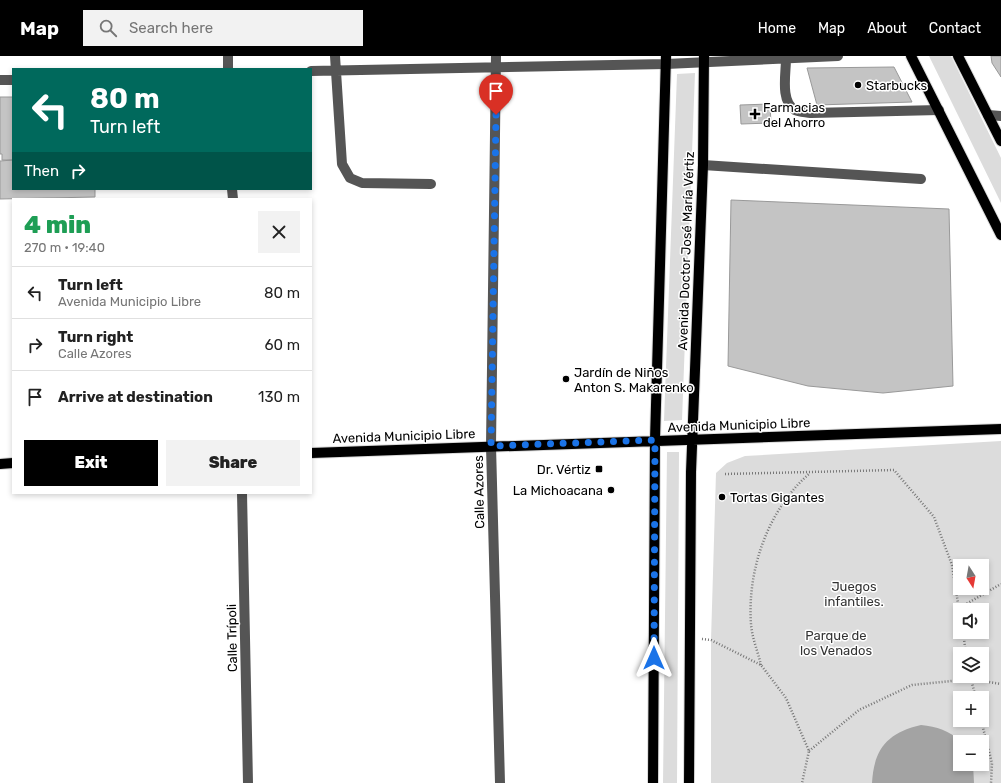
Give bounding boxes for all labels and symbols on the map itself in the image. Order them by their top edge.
pin [479,74,513,115]
place label: Starbucks [866,78,928,93]
marker: Starbucks [853,80,863,90]
place label: Farmacias del Ahorro [763,100,826,130]
marker: Farmacias del Ahorro [750,109,760,119]
street label: Avenida Doctor José María Vértiz [675,151,697,351]
place label: Jardín de Niños Anton S. Makarenko [574,365,694,395]
marker: Jardín de Niños Anton S. Makarenko [561,374,571,384]
street label: Avenida Municipio Libre [667,415,811,435]
street label: Avenida Municipio Libre [332,426,476,446]
street label: Calle Azores [471,455,487,529]
place label: Dr. Vértiz [537,462,591,477]
marker: Dr. Vértiz [594,464,604,474]
place label: La Michoacana [513,483,603,498]
marker: La Michoacana [606,485,616,495]
place label: Tortas Gigantes [730,490,825,506]
marker: Tortas Gigantes [717,492,727,502]
north arrow [953,559,989,595]
park label: Juegos infantiles. [824,579,884,609]
street label: Calle Trípoli [224,604,240,672]
park label: Parque de los Venados [800,628,872,658]
position arrow [633,637,675,679]

